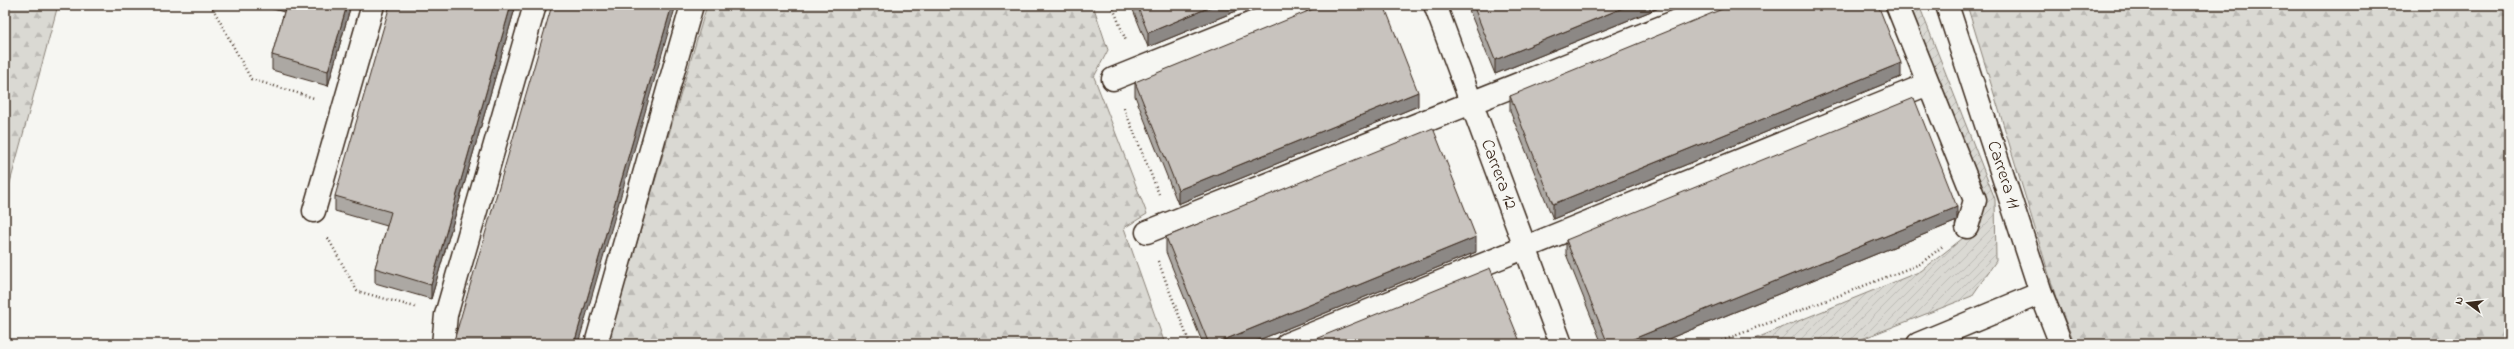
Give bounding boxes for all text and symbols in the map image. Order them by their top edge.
street label: Carrera 12 [1473,136,1523,214]
street label: Carrera 11 [1979,138,2026,213]
north arrow [2448,283,2488,323]
text: N [2451,295,2468,306]

